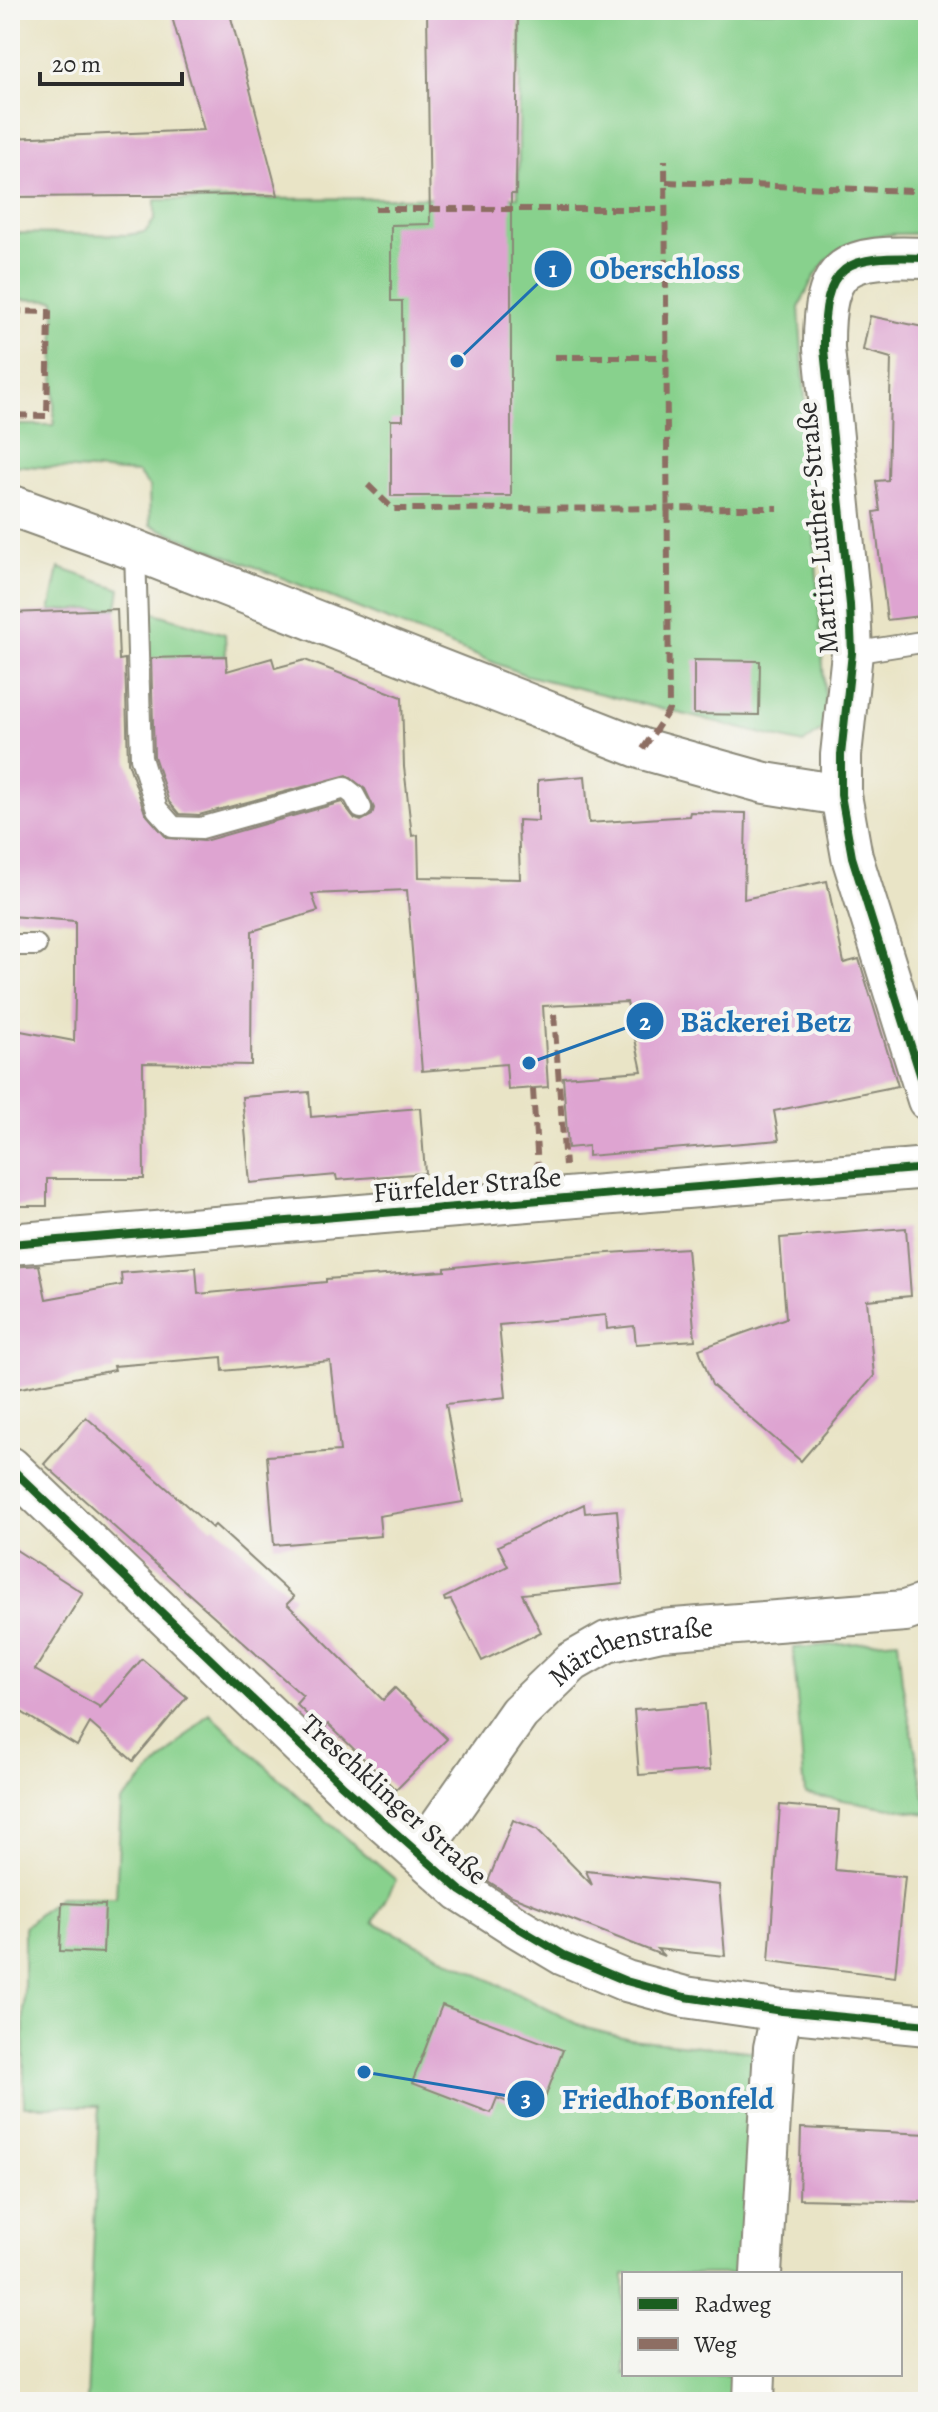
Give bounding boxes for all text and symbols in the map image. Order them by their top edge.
scale bar [40,36,182,86]
text: 20 m [52,48,101,80]
callout: Oberschloss [533,242,756,296]
text: Oberschloss [589,249,741,289]
text: 1 [549,253,558,285]
street label: Martin-Luther-Straße [788,400,848,656]
callout: Bäckerei Betz [625,994,868,1048]
text: Bäckerei Betz [681,1002,851,1042]
text: 2 [639,1006,651,1038]
street label: Fürfelder Straße [371,1158,563,1212]
street label: Märchenstraße [540,1608,714,1695]
street label: Treschklinger Straße [293,1706,496,1894]
callout: Friedhof Bonfeld [506,2072,790,2126]
text: Friedhof Bonfeld [562,2079,775,2119]
text: 3 [521,2083,531,2115]
legend [622,2272,902,2376]
text: Radweg [694,2288,771,2320]
text: Weg [693,2328,737,2360]

